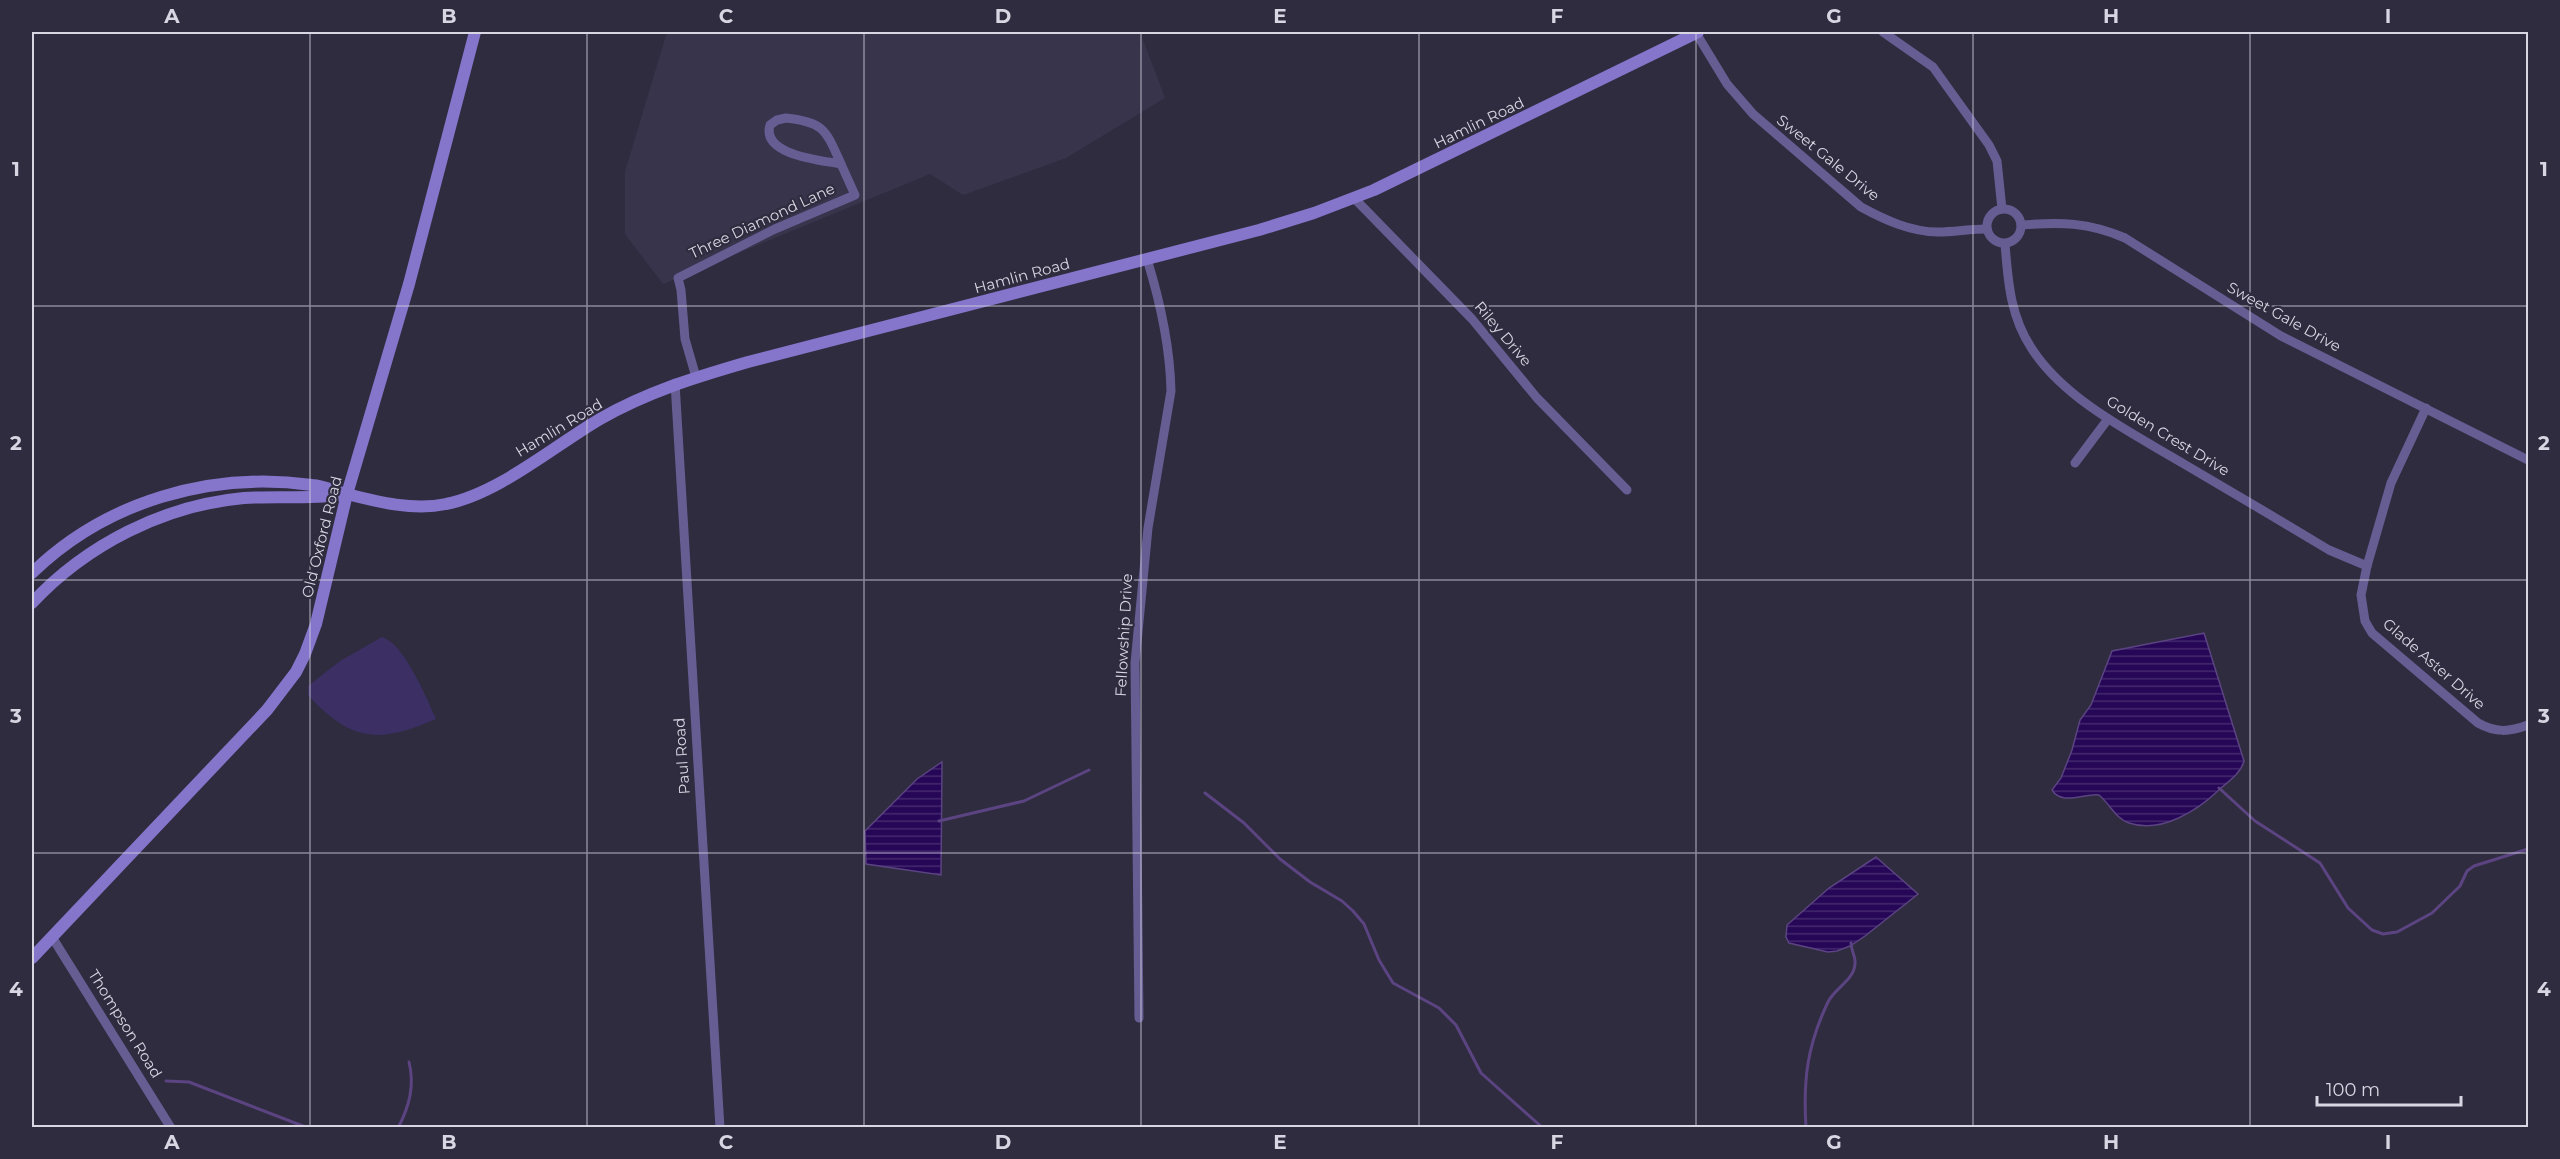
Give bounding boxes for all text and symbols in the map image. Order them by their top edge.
text: A [163,4,180,28]
text: B [441,4,457,28]
text: C [719,4,734,28]
text: D [995,4,1011,28]
text: E [1273,4,1287,28]
text: F [1551,4,1564,28]
text: G [1826,4,1842,28]
text: H [2103,4,2119,28]
text: I [2385,4,2391,28]
street label: Hamlin Road [1430,92,1527,153]
street label: Sweet Gale Drive [1773,110,1884,205]
text: 1 [12,157,20,181]
text: 1 [2540,157,2548,181]
street label: Three Diamond Lane [686,178,838,263]
street label: Hamlin Road [972,254,1072,297]
street label: Sweet Gale Drive [2224,277,2344,356]
street label: Riley Drive [1471,297,1536,370]
street label: Golden Crest Drive [2103,391,2233,480]
street label: Hamlin Road [512,394,606,461]
text: 2 [10,431,22,455]
text: 2 [2538,431,2550,455]
street label: Old Oxford Road [297,474,346,600]
street label: Fellowship Drive [1111,573,1136,697]
street label: Glade Aster Drive [2379,614,2490,713]
text: 3 [9,704,22,728]
text: 3 [2537,704,2550,728]
street label: Paul Road [669,717,694,795]
street label: Thompson Road [84,966,166,1081]
text: 4 [9,977,23,1001]
text: 4 [2537,977,2551,1001]
scale bar [2317,1069,2461,1107]
text: 100 m [2326,1079,2380,1101]
text: A [163,1130,180,1154]
text: B [441,1130,457,1154]
text: C [719,1130,734,1154]
text: D [995,1130,1011,1154]
text: E [1273,1130,1287,1154]
text: F [1551,1130,1564,1154]
text: G [1826,1130,1842,1154]
text: H [2103,1130,2119,1154]
text: I [2385,1130,2391,1154]

